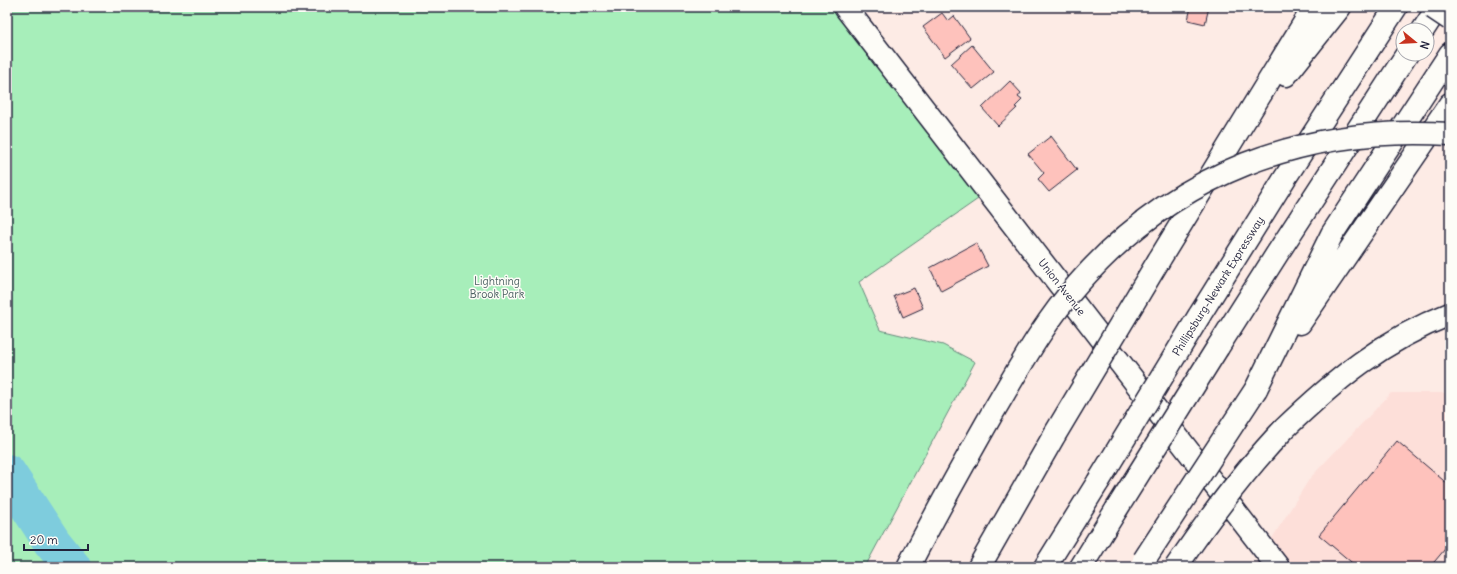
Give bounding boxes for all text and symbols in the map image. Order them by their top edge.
north arrow [1395,22,1435,62]
text: N [1417,39,1432,51]
street label: Phillipsburg-Newark Expressway [1169,214,1267,358]
street label: Union Avenue [1035,256,1089,318]
park label: Lightning Brook Park [470,274,525,301]
scale bar [24,526,88,552]
text: 20 m [30,532,58,547]

